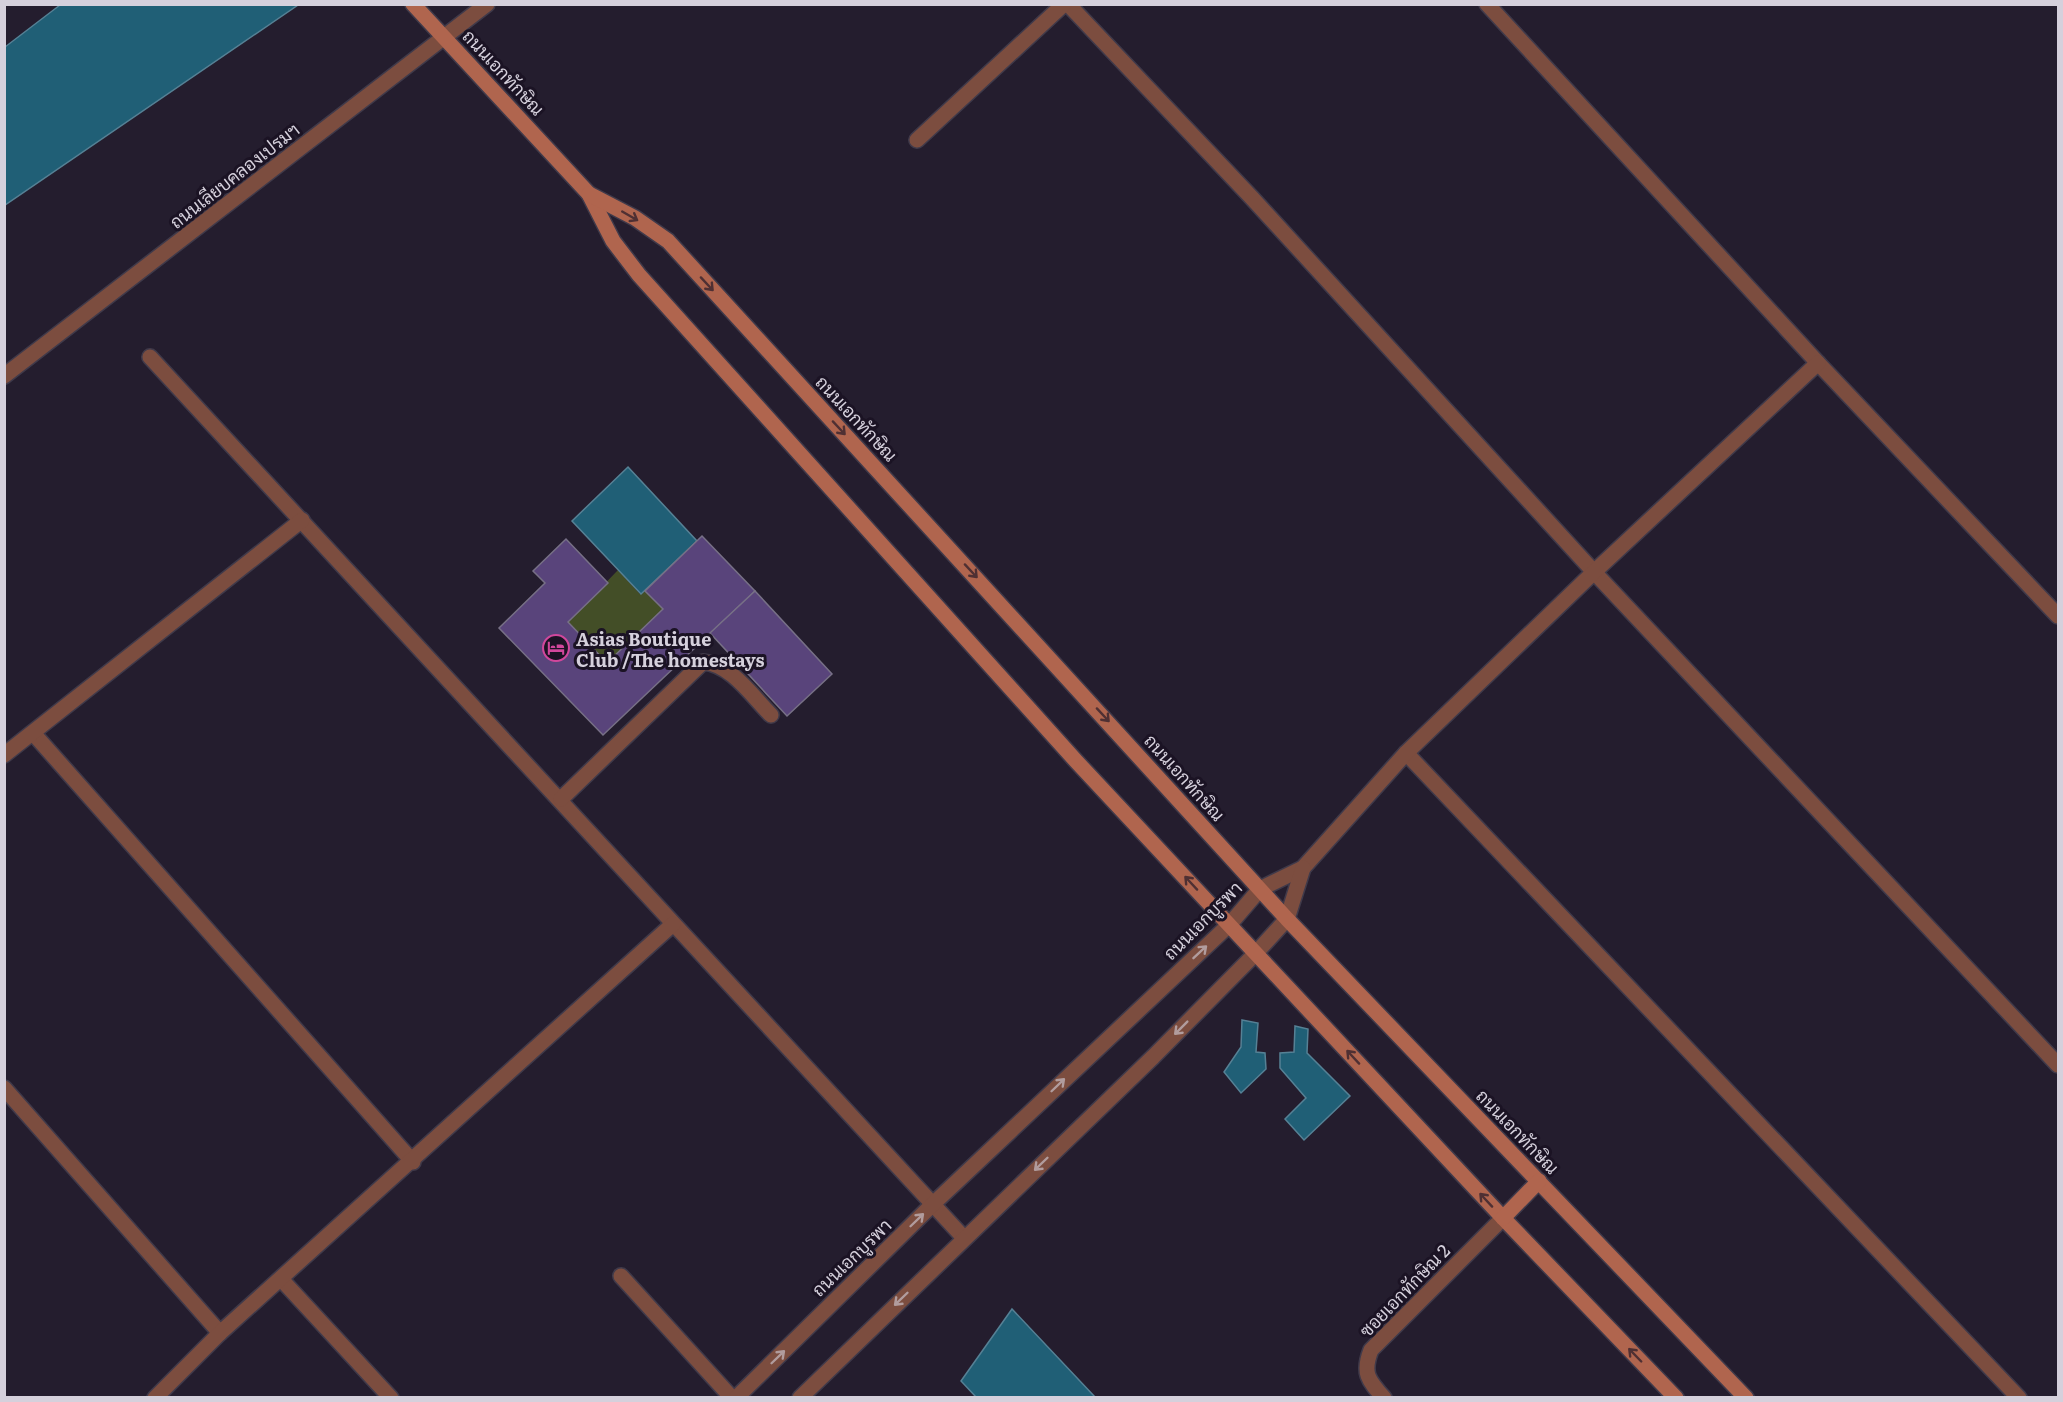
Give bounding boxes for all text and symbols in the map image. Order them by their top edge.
street label: ถนนเอกทักษิณ [457,23,551,121]
street label: ถนนเลียบคลองเปรมฯ [163,116,305,234]
one-way arrow [621,210,638,222]
one-way arrow [700,277,714,292]
street label: ถนนเอกทักษิณ [810,369,904,467]
one-way arrow [832,420,846,435]
one-way arrow [964,564,978,579]
place label: Asias Boutique Club /The homestays [576,625,764,673]
hotel icon: Asias Boutique Club /The homestays [541,633,571,663]
one-way arrow [1096,707,1110,722]
street label: ถนนเอกทักษิณ [1138,727,1232,827]
street label: ถนนเอกบูรพา [1156,874,1248,966]
one-way arrow [1184,876,1199,891]
one-way arrow [1192,945,1207,959]
one-way arrow [1174,1021,1189,1036]
one-way arrow [1346,1050,1360,1065]
one-way arrow [1050,1078,1065,1092]
street label: ถนนเอกทักษิณ [1470,1082,1566,1180]
one-way arrow [1034,1157,1049,1171]
one-way arrow [1478,1192,1493,1207]
street label: ถนนเอกบูรพา [805,1212,898,1303]
one-way arrow [909,1213,924,1227]
street label: ซอยเอกทักษิณ 2 [1352,1237,1456,1343]
one-way arrow [893,1292,908,1307]
one-way arrow [1628,1348,1643,1363]
one-way arrow [770,1349,785,1364]

